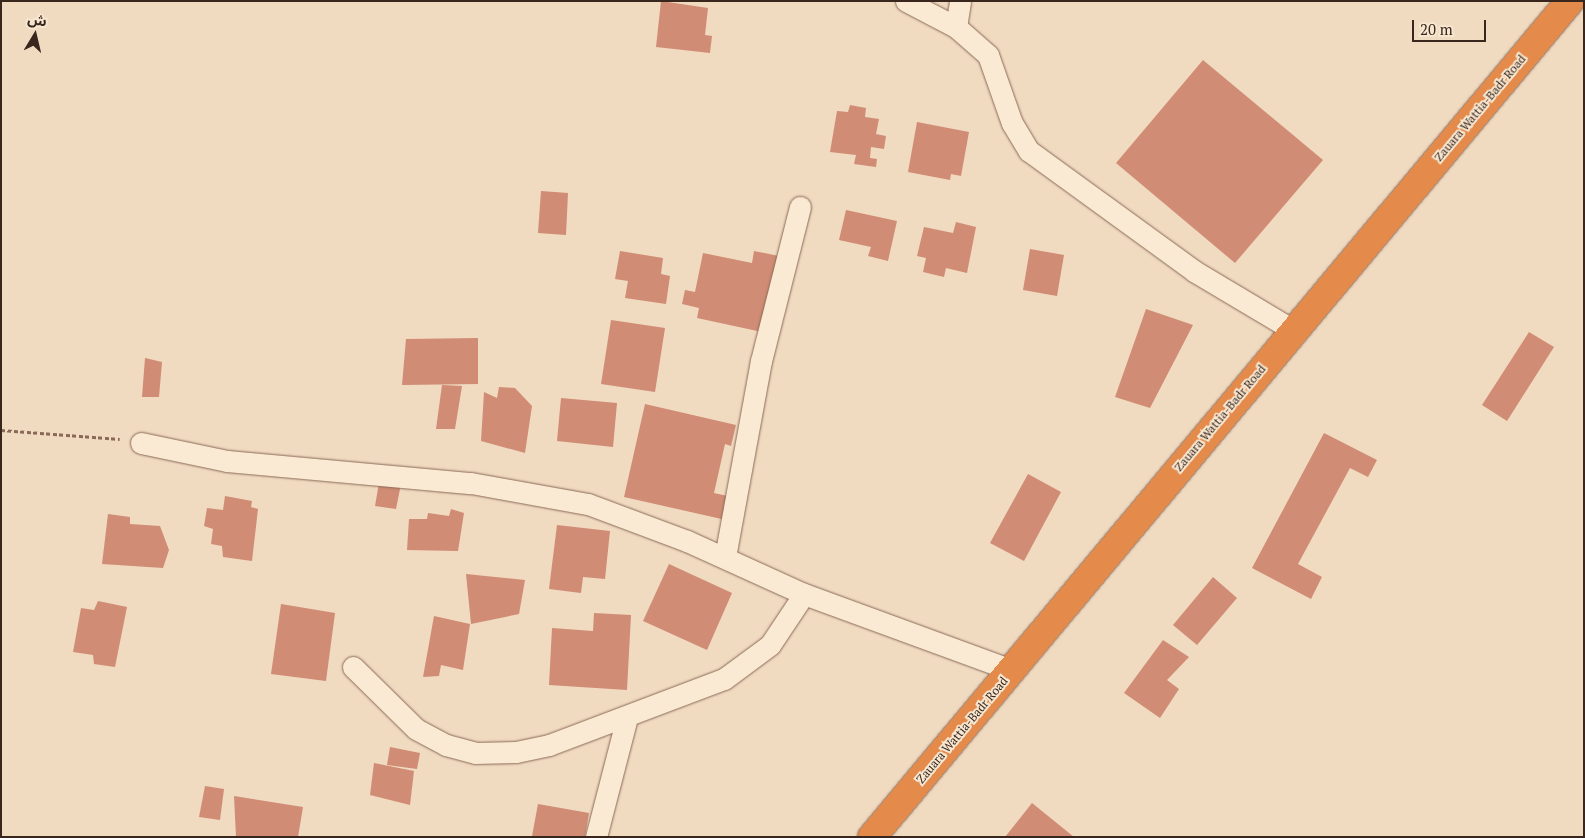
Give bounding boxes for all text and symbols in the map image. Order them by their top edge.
text: ش [26,9,48,31]
north arrow [10,10,60,60]
scale bar [1415,10,1489,42]
text: 20 m [1420,19,1453,39]
street label: Zauara Wattia-Badr Road [1431,52,1529,164]
street label: Zauara Wattia-Badr Road [1171,362,1269,474]
street label: Zauara Wattia-Badr Road [913,674,1011,786]

